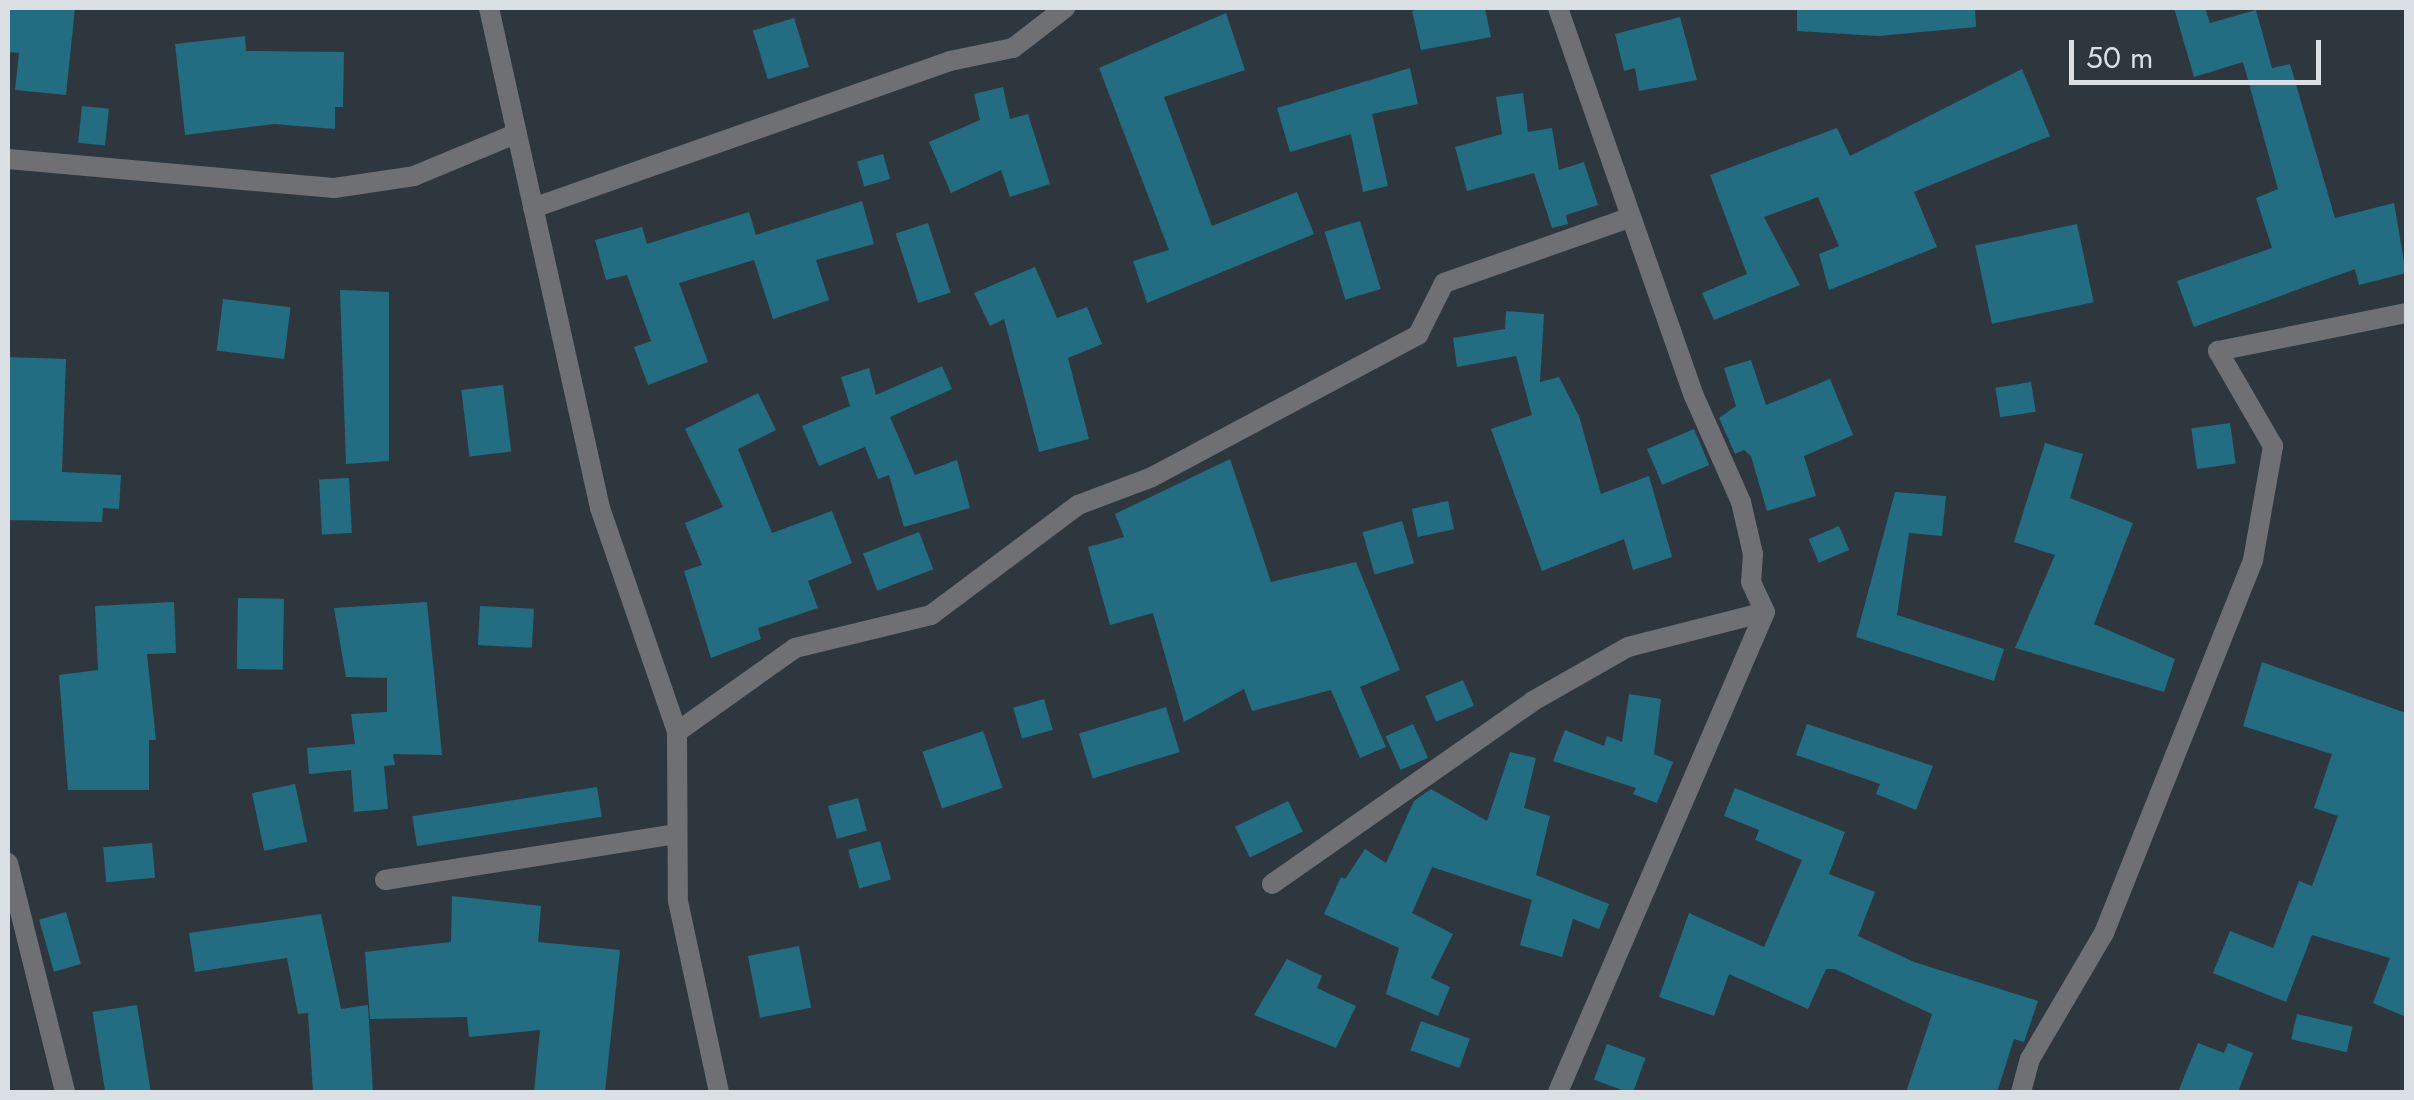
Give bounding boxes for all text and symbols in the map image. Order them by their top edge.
scale bar [2074,20,2326,82]
text: 50 m [2086,36,2153,79]

